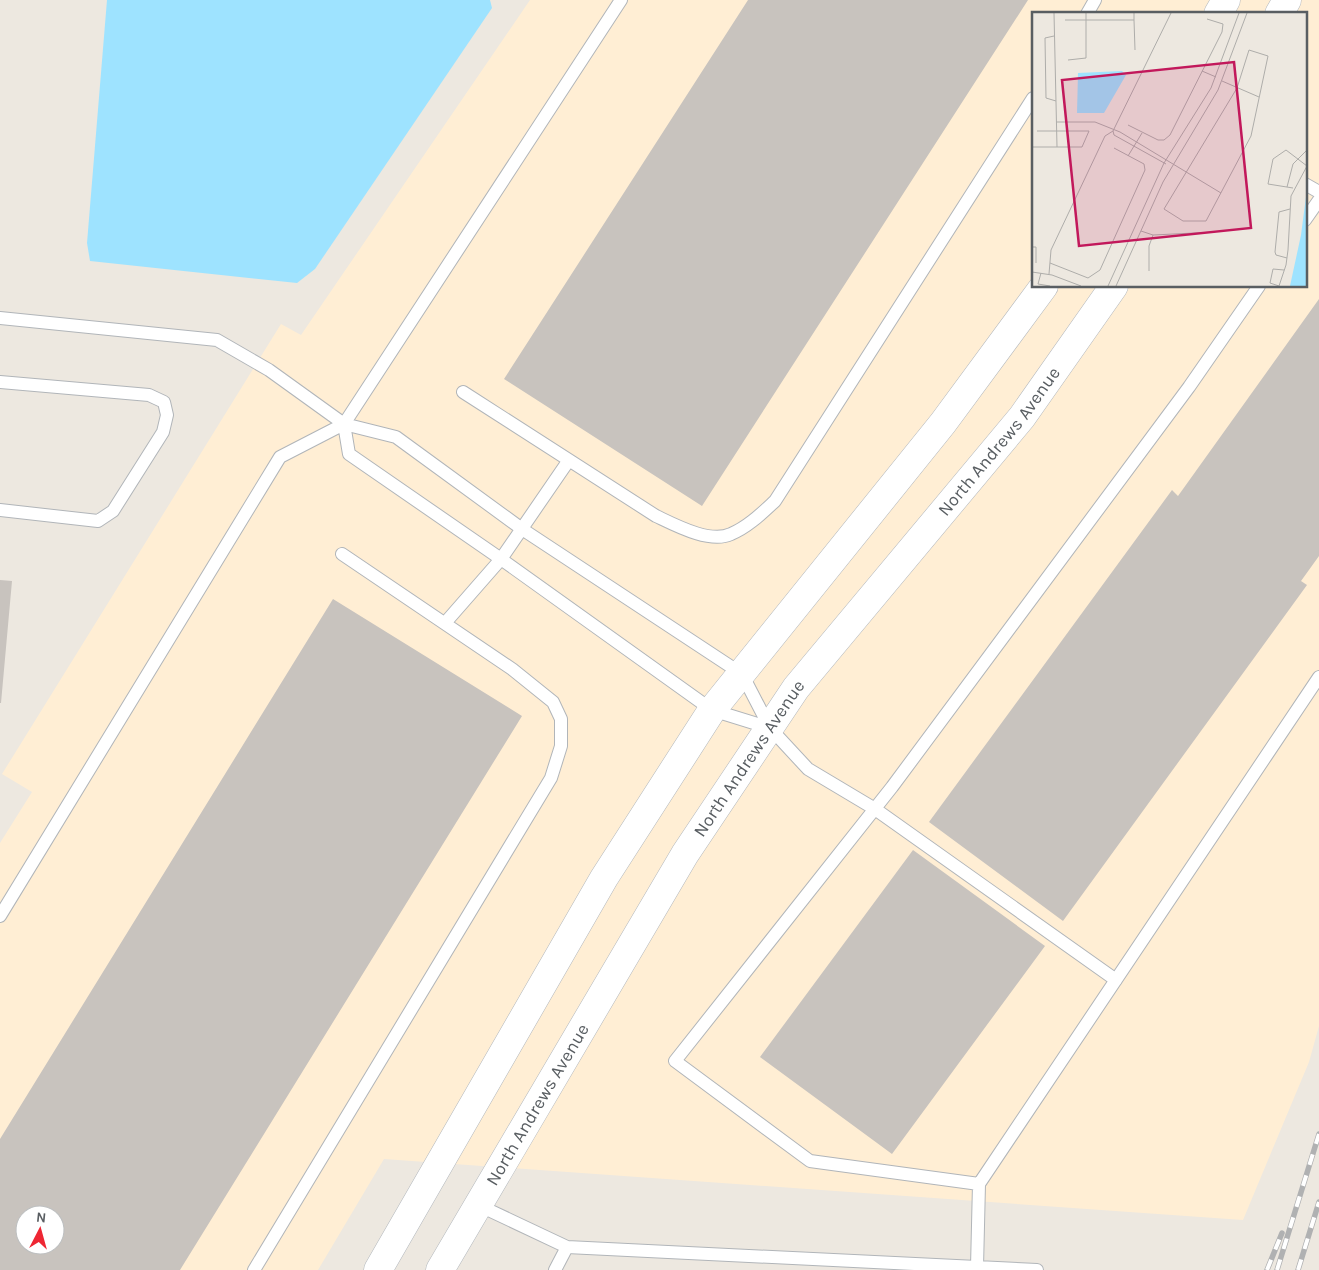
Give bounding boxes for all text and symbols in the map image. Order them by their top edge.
inset map [1032,12,1306,288]
street label: North Andrews Avenue [933,363,1065,520]
street label: North Andrews Avenue [689,675,809,841]
street label: North Andrews Avenue [481,1020,594,1190]
north arrow [15,1205,65,1255]
text: N [35,1209,47,1227]

